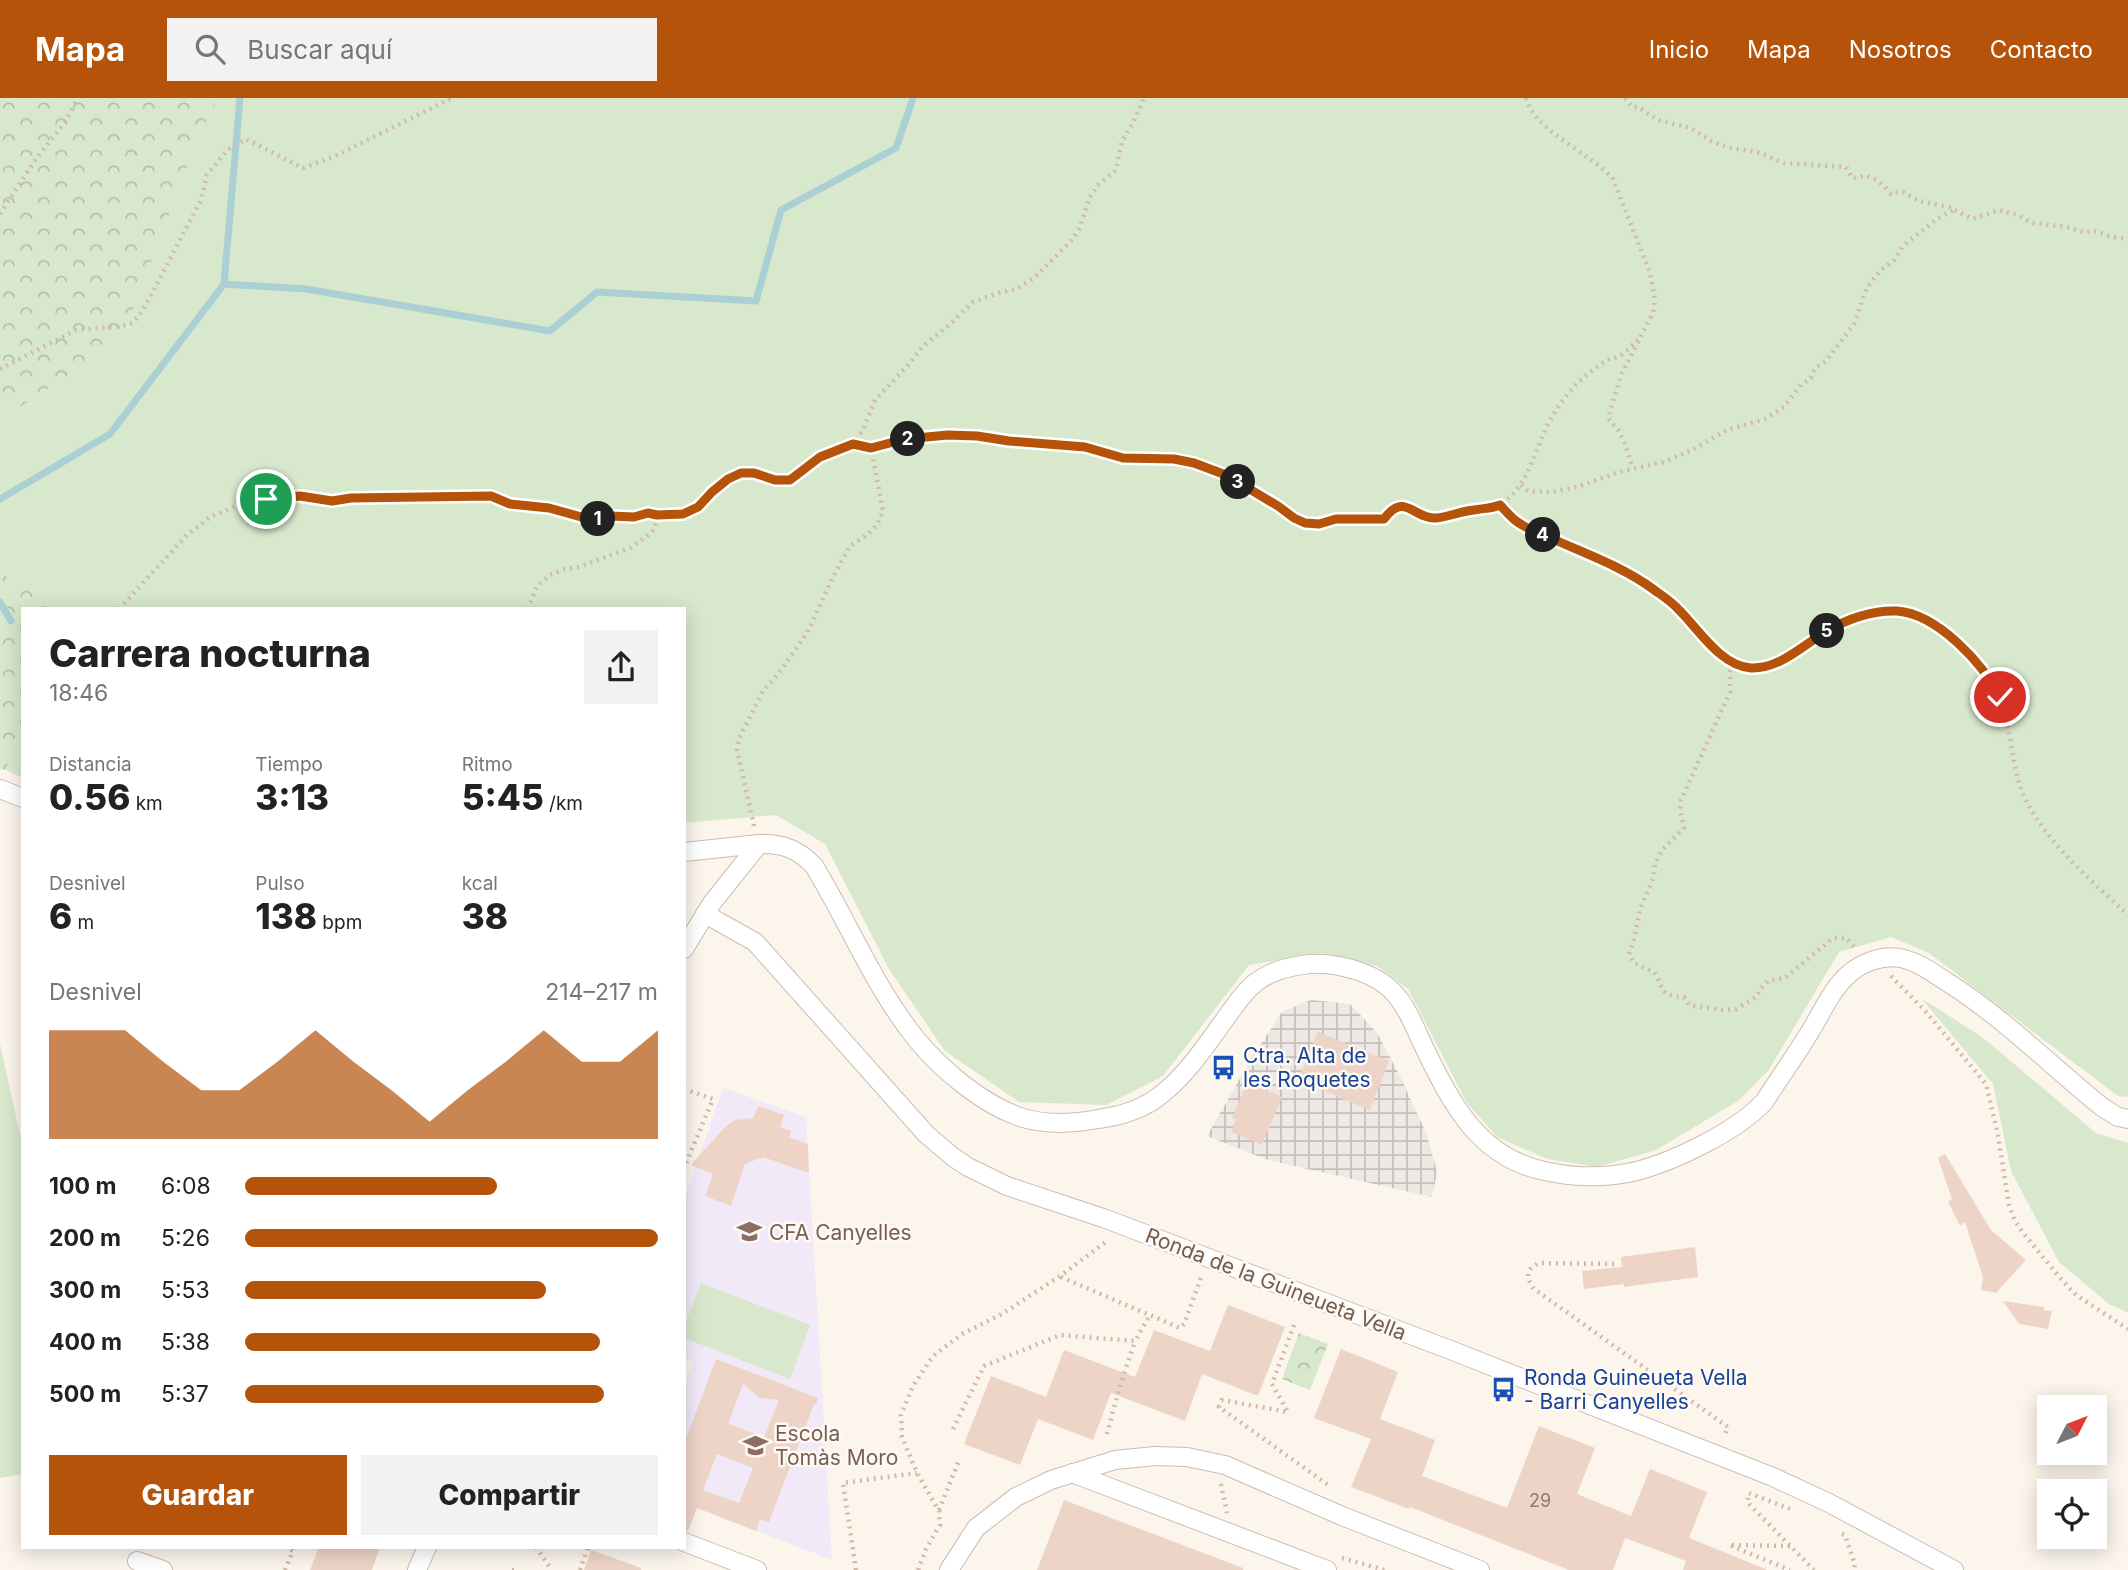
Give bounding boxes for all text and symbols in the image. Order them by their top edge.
search box [167,18,657,81]
text: Mapa [35,29,125,69]
icon: search [191,30,229,68]
text: Buscar aquí [247,34,392,65]
text: Inicio [1649,35,1709,64]
text: Mapa [1747,35,1811,64]
text: Nosotros [1849,35,1952,64]
text: Contacto [1990,35,2093,64]
pin: 2 [890,422,926,456]
text: 2 [902,427,913,450]
pin: 3 [1220,464,1256,500]
pin [236,469,296,529]
text: 3 [1231,470,1244,493]
icon: arrive [247,480,285,518]
pin: 1 [580,502,616,536]
text: 1 [593,507,602,530]
pin: 4 [1526,518,1560,552]
text: 4 [1536,523,1549,546]
pin: 5 [1810,614,1844,648]
text: 5 [1820,619,1833,642]
text: Carrera nocturna [49,630,371,676]
button: share [584,630,658,704]
pin [1970,667,2030,727]
icon: check [1981,678,2019,716]
text: 18:46 [49,679,108,707]
text: Distancia [49,753,132,776]
text: Tiempo [255,753,323,776]
text: Ritmo [462,753,513,776]
text: 0.56 [49,776,130,818]
text: 3:13 [255,776,329,818]
text: 5:45 [462,776,544,818]
text: km [130,792,163,815]
text: /km [544,792,583,815]
text: Desnivel [49,872,126,895]
text: Pulso [255,872,305,895]
text: kcal [462,872,498,895]
text: 6 [49,895,72,937]
text: 138 [255,895,317,937]
text: 38 [462,895,508,937]
text: m [72,911,94,934]
text: bpm [317,911,362,934]
text: Desnivel [49,978,142,1006]
text: 214–217 m [545,978,658,1006]
place label: Ctra. Alta de les Roquetes [1243,1043,1371,1092]
bus stop icon: Ctra. Alta de les Roquetes [1209,1053,1237,1081]
text: 100 m [49,1172,116,1200]
text: 6:08 [161,1172,211,1200]
school or university icon: CFA Canyelles [735,1218,763,1246]
place label: CFA Canyelles [769,1220,912,1245]
street label: Ronda de la Guineueta Vella [1142,1223,1410,1345]
text: 200 m [49,1224,121,1252]
text: 5:26 [161,1224,210,1252]
text: 300 m [49,1276,121,1304]
text: 5:53 [161,1276,210,1304]
text: 400 m [49,1328,122,1356]
text: 5:38 [161,1328,210,1356]
place label: Ronda Guineueta Vella - Barri Canyelles [1524,1365,1748,1414]
bus stop icon: Ronda Guineueta Vella - Barri Canyelles [1490,1375,1518,1403]
text: 500 m [49,1380,121,1408]
text: 5:37 [161,1380,209,1408]
north arrow [2037,1395,2107,1465]
map controls [2037,1395,2107,1549]
place label: Escola Tomàs Moro [775,1421,898,1470]
school or university icon: Escola Tomàs Moro [741,1431,769,1459]
button: Guardar [49,1455,347,1535]
button: Compartir [361,1455,658,1535]
button: locate [2037,1479,2107,1549]
house number: 29 [1529,1490,1551,1511]

